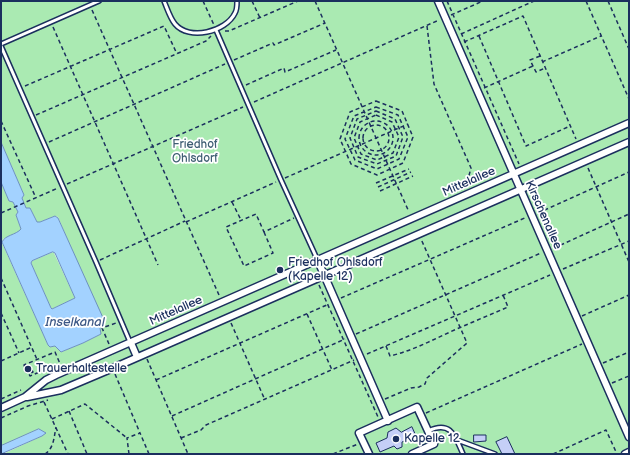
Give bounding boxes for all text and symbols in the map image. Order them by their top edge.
park label: Friedhof Ohlsdorf [172,138,218,166]
street label: Mittelallee [440,164,498,200]
street label: Kirschenallee [521,178,565,252]
place label: Friedhof Ohlsdorf (Kapelle 12) [288,256,383,284]
marker: Friedhof Ohlsdorf (Kapelle 12) [275,265,285,275]
street label: Mittelallee [147,293,205,329]
water label: Inselkanal [45,315,105,331]
place label: Trauerhaltestelle [36,362,127,376]
marker: Trauerhaltestelle [23,364,33,374]
place label: Kapelle 12 [404,432,460,446]
marker: Kapelle 12 [391,434,401,444]

